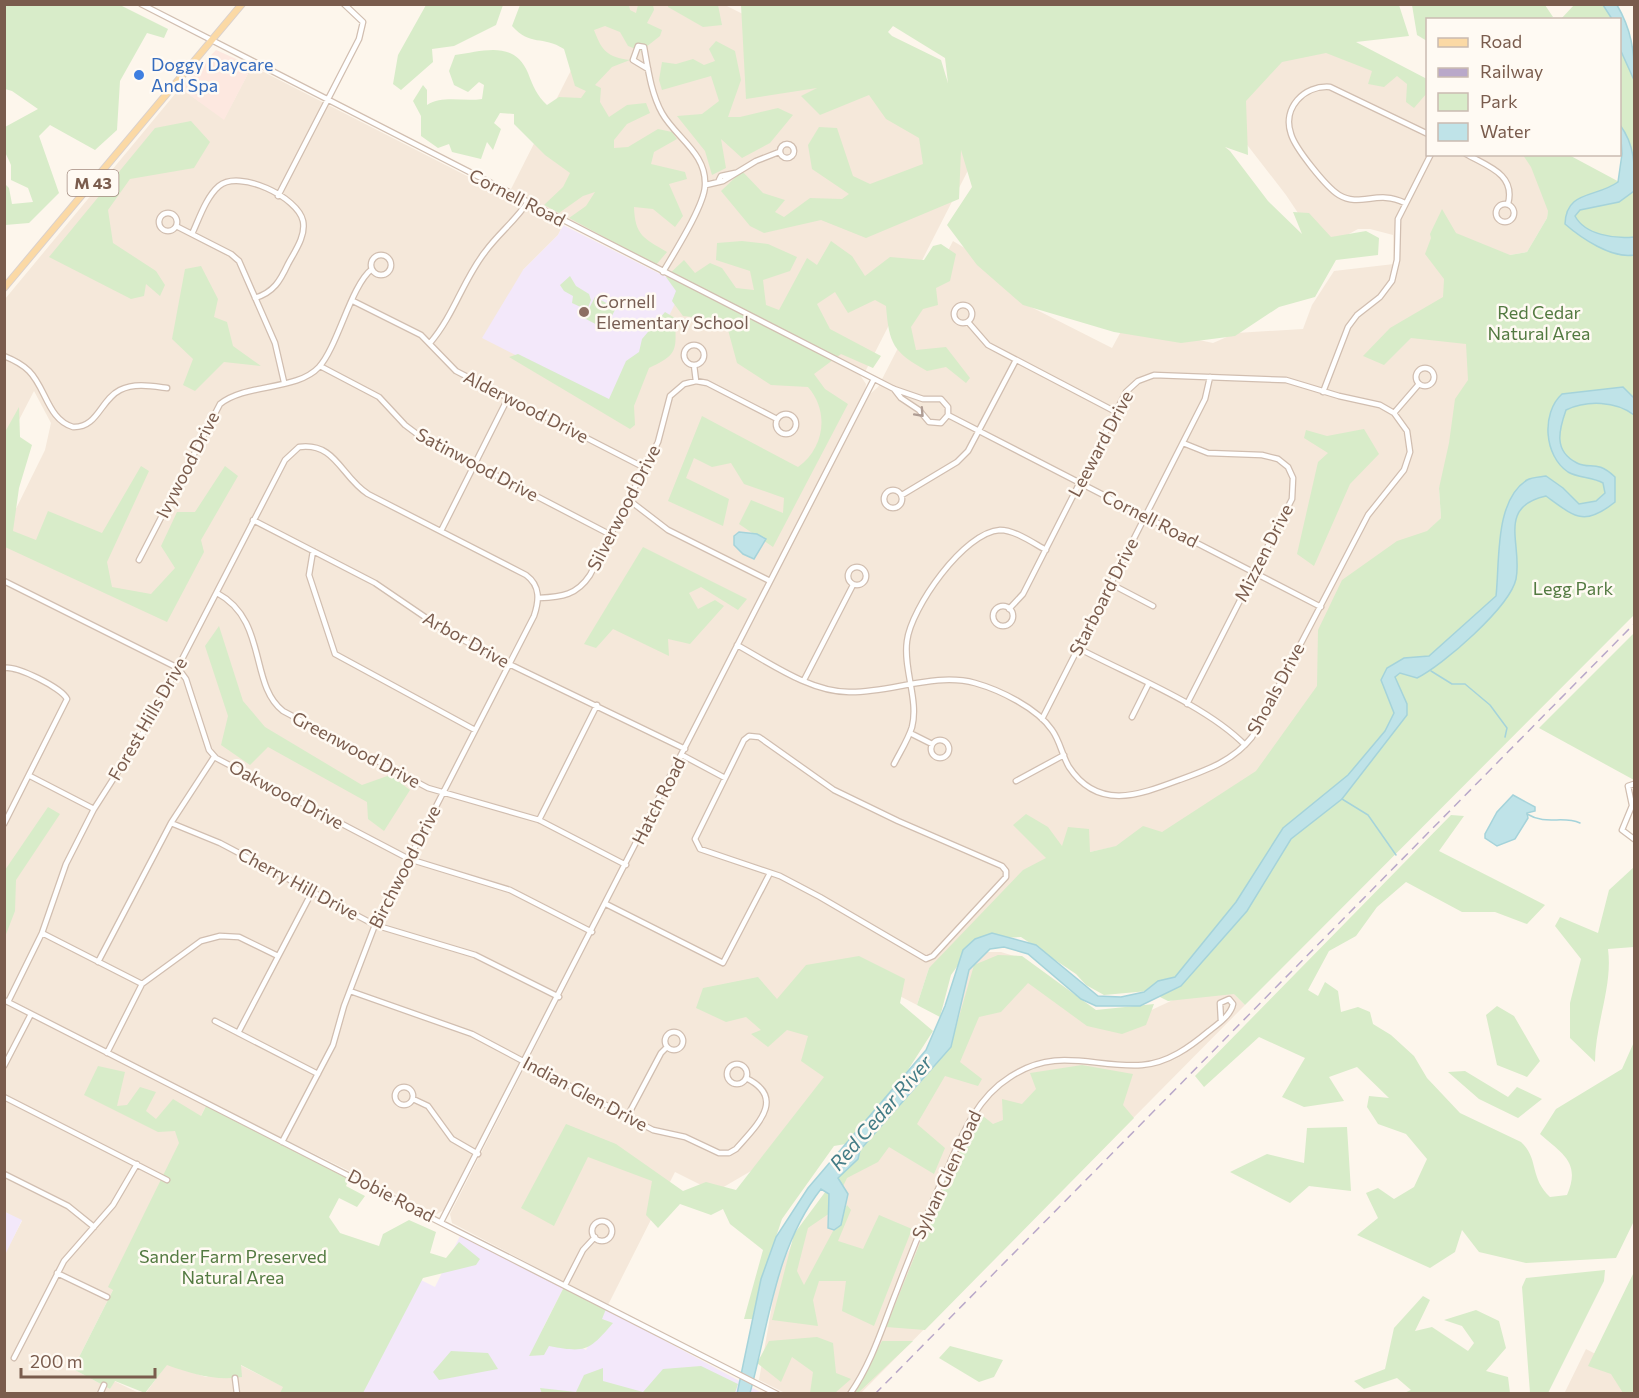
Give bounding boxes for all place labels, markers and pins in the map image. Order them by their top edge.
place label: Doggy Daycare And Spa [151,53,273,96]
marker: Doggy Daycare And Spa [132,68,146,82]
place label: Cornell Elementary School [596,290,749,333]
marker: Cornell Elementary School [577,305,591,319]

